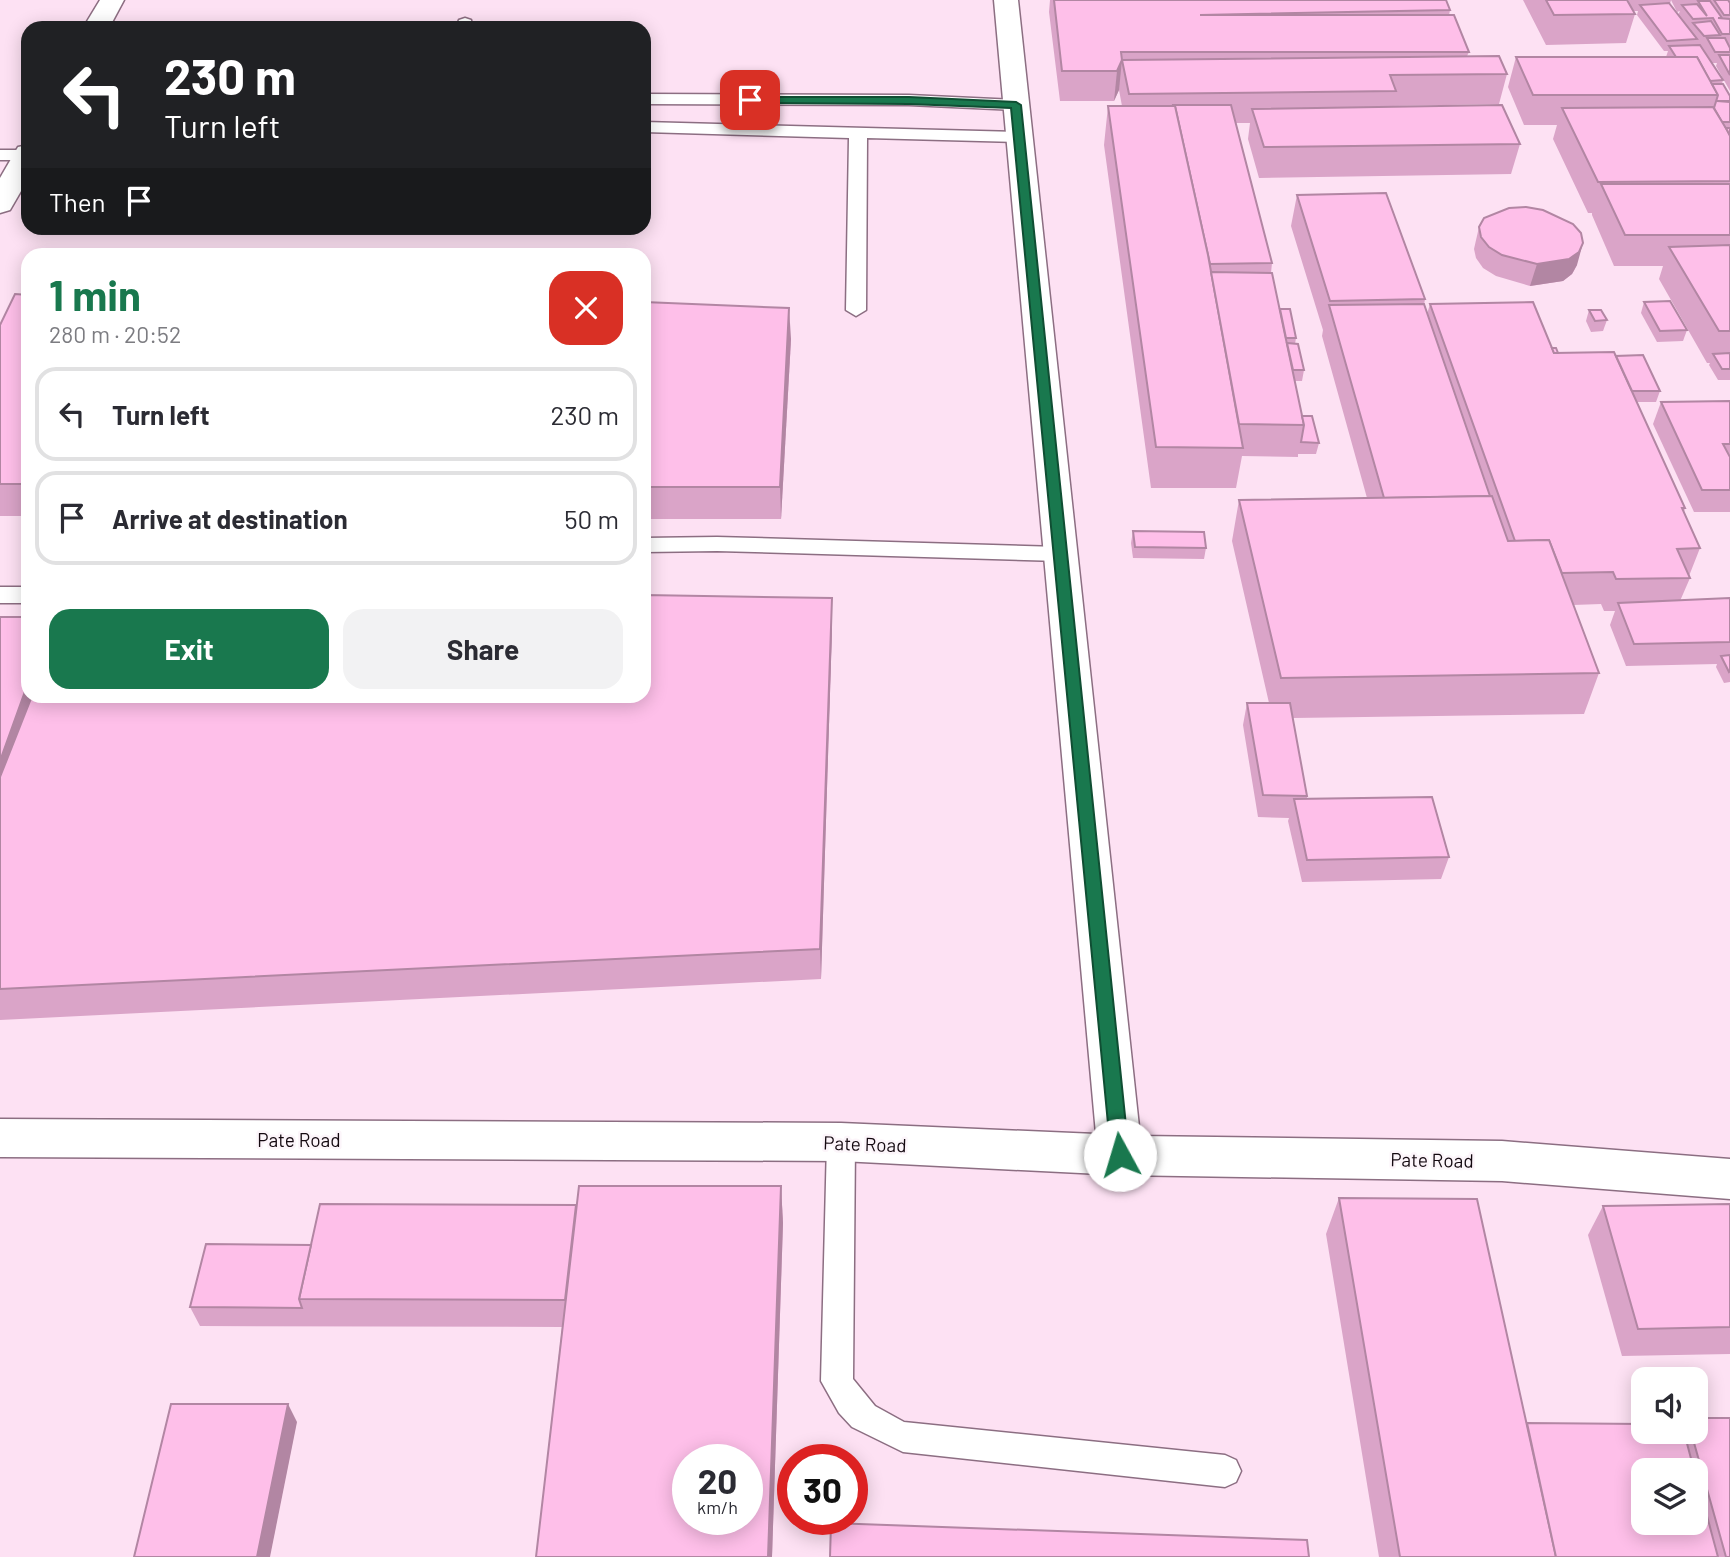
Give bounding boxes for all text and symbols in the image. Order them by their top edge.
text: 230 m [164,46,296,105]
icon: left [49,49,140,140]
pin [720,70,780,130]
icon: arrive [731,81,769,119]
text: Turn left [164,106,281,144]
icon: arrive [120,182,158,220]
text: Then [49,186,106,217]
text: 1 min [49,269,141,319]
button: close [549,271,623,345]
text: 280 m · 20:52 [49,320,181,348]
icon: left [53,395,91,433]
text: Turn left [112,399,210,430]
text: 230 m [550,399,619,430]
icon: arrive [53,499,91,537]
text: Arrive at destination [112,503,348,534]
text: 50 m [564,503,619,534]
button: Exit [49,609,329,689]
button: Share [343,609,623,689]
position arrow [1083,1118,1157,1192]
street label: Pate Road [257,1128,341,1151]
street label: Pate Road [823,1131,907,1156]
street label: Pate Road [1390,1147,1474,1172]
map controls [1631,1367,1708,1535]
button: sound [1631,1367,1708,1444]
speed limit sign: 30 [777,1444,868,1535]
button: layers [1631,1458,1708,1535]
text: 20 [698,1459,737,1501]
text: km/h [697,1496,738,1518]

